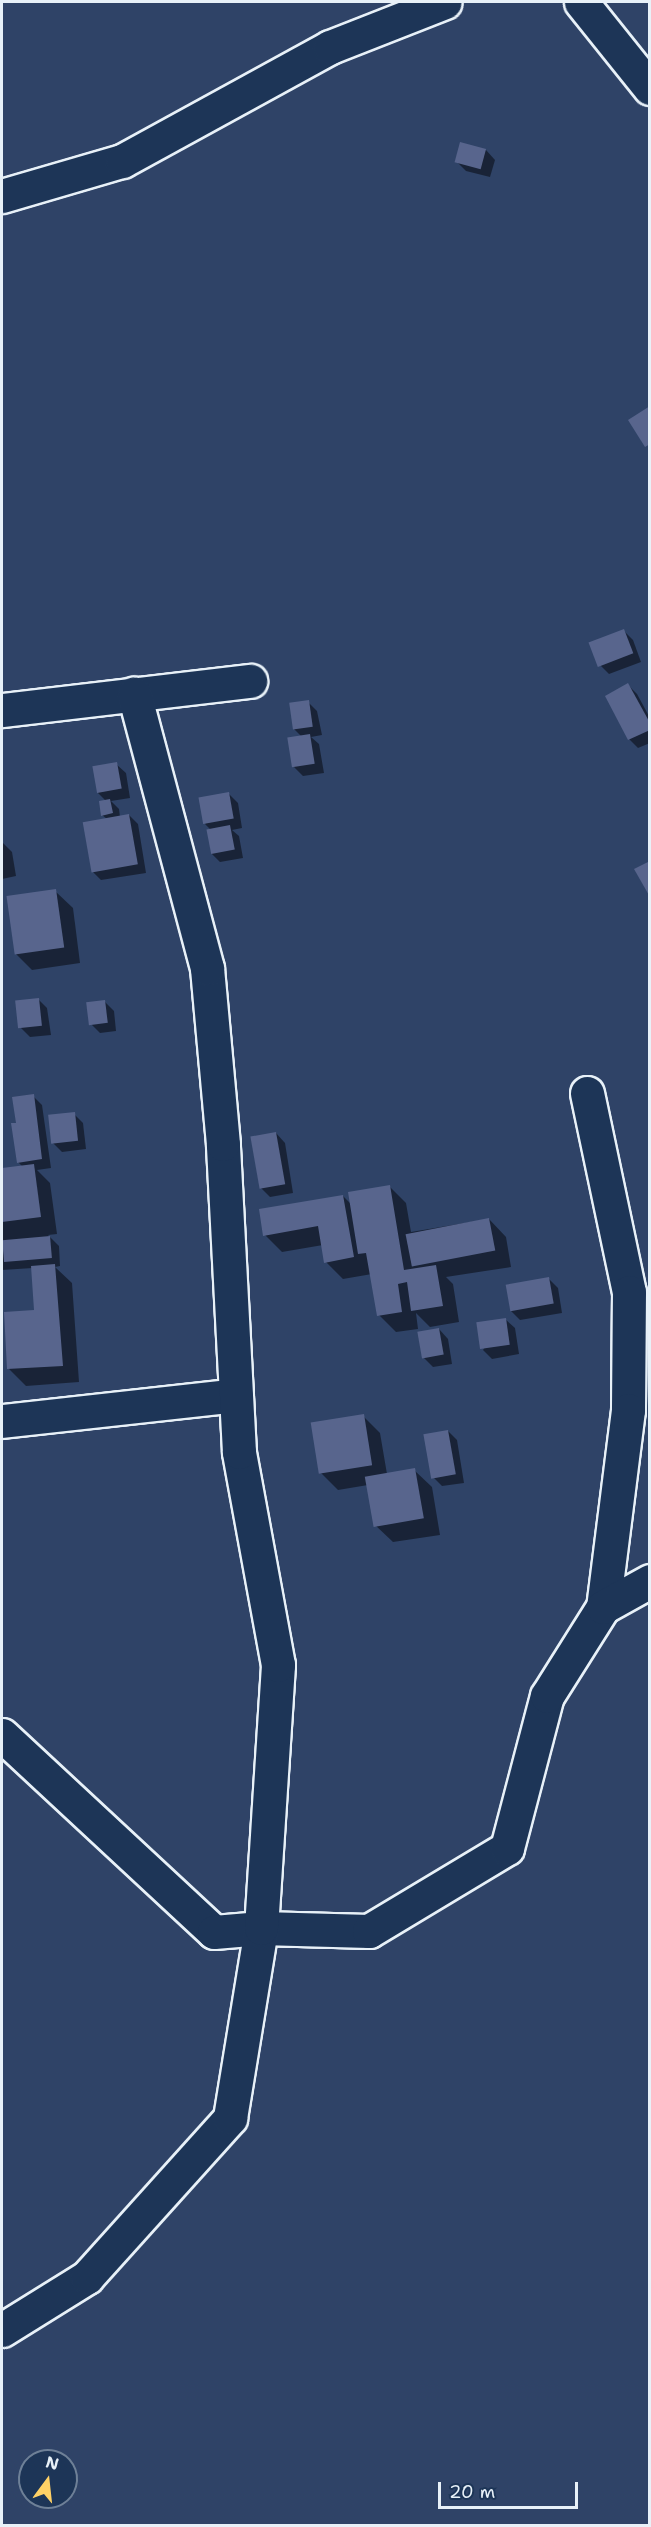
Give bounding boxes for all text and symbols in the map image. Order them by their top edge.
north arrow [18,2449,78,2509]
text: N [43,2451,61,2475]
scale bar [441,2470,580,2508]
text: 20 m [449,2480,495,2504]

